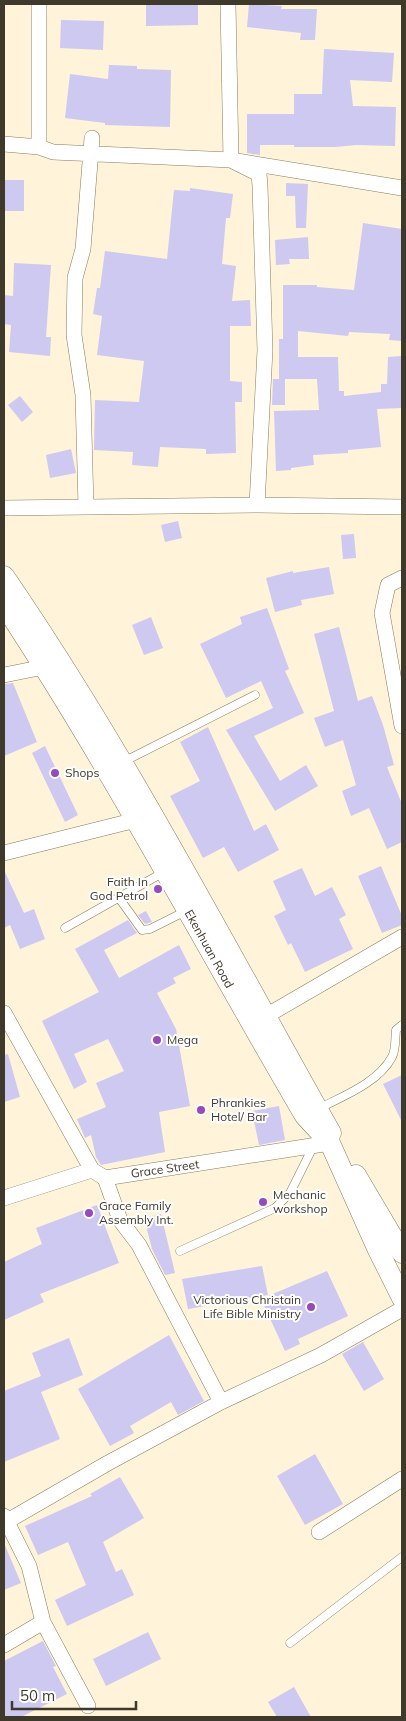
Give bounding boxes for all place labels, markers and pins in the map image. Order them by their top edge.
place label: Shops [65,765,100,780]
marker: Shops [49,767,61,779]
place label: Faith In God Petrol [90,874,148,903]
marker: Faith In God Petrol [152,883,164,895]
place label: Mega [167,1032,198,1047]
marker: Mega [151,1034,163,1046]
place label: Phrankies Hotel/ Bar [211,1095,267,1124]
marker: Phrankies Hotel/ Bar [195,1104,207,1116]
place label: Mechanic workshop [273,1187,328,1216]
marker: Mechanic workshop [257,1196,269,1208]
place label: Grace Family Assembly Int. [99,1198,174,1227]
marker: Grace Family Assembly Int. [83,1207,95,1219]
place label: Victorious Christain Life Bible Ministry [193,1292,302,1321]
marker: Victorious Christain Life Bible Ministry [305,1301,317,1313]

